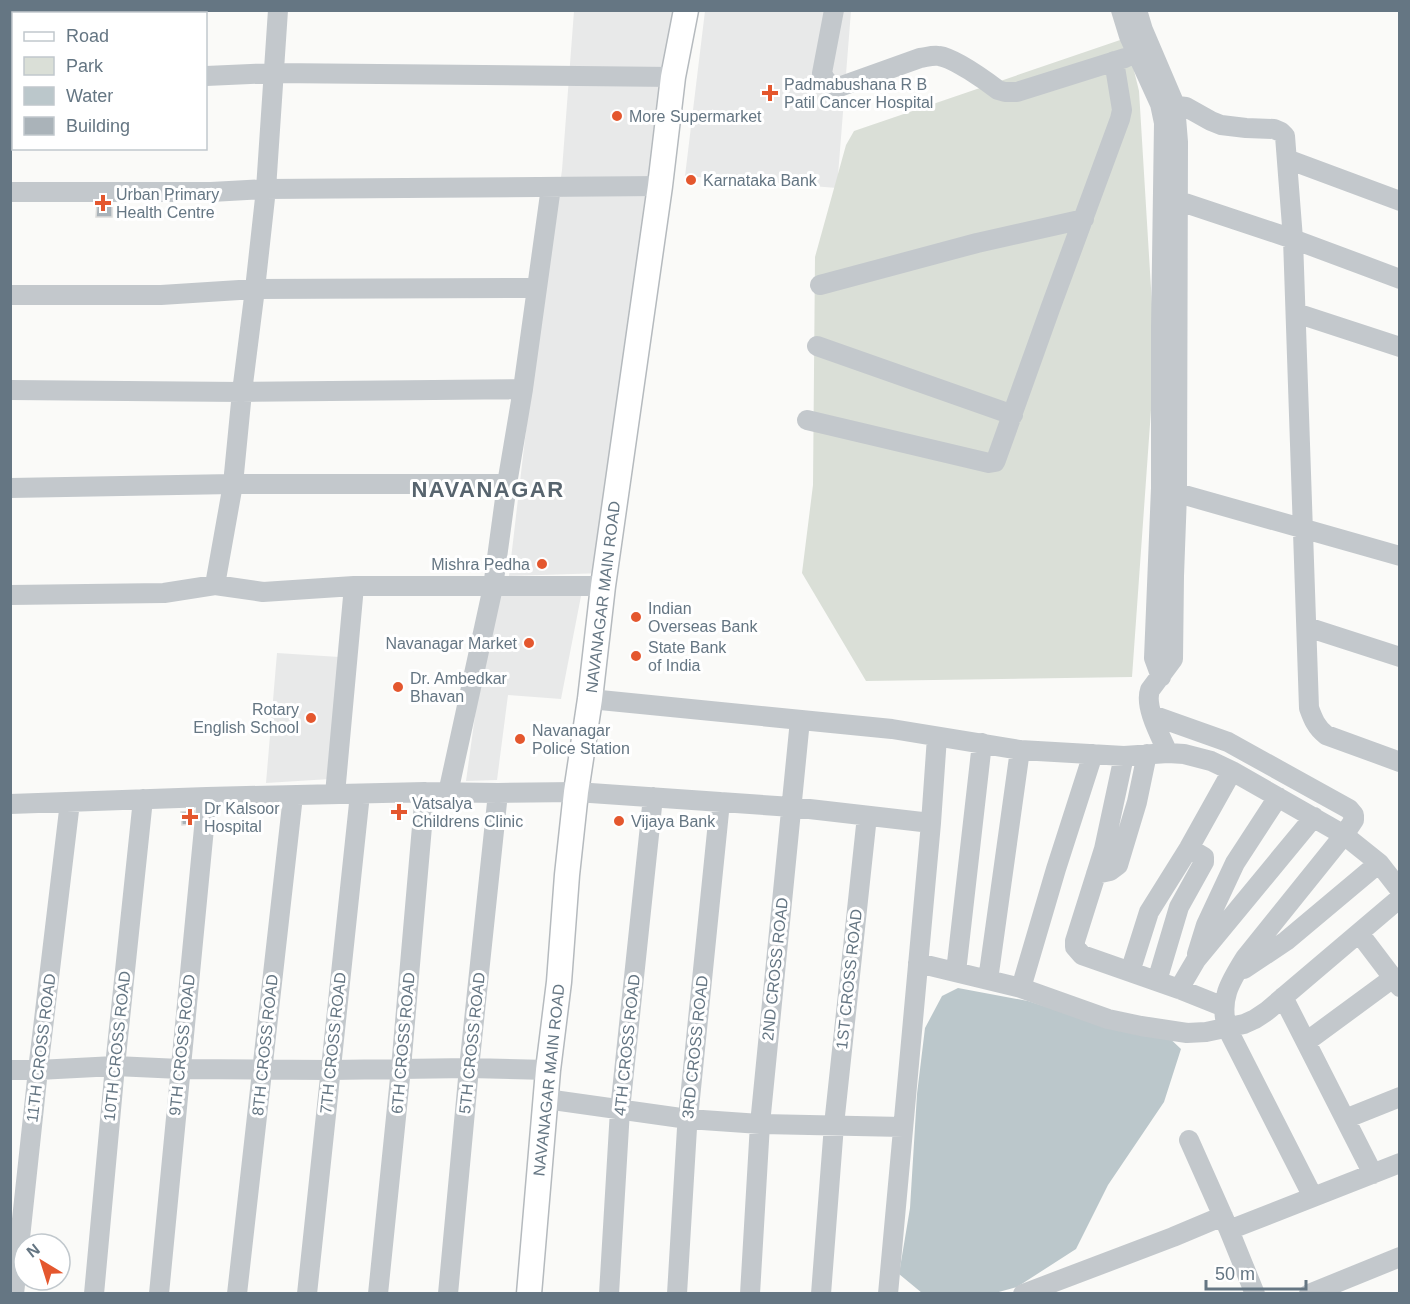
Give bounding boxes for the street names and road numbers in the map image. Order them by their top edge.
street label: NAVANAGAR MAIN ROAD [583,500,623,694]
street label: 2ND CROSS ROAD [759,896,791,1042]
street label: 1ST CROSS ROAD [833,908,865,1050]
street label: 10TH CROSS ROAD [101,970,133,1122]
street label: 7TH CROSS ROAD [317,971,349,1115]
street label: 6TH CROSS ROAD [388,971,418,1115]
street label: 5TH CROSS ROAD [456,971,488,1115]
street label: 11TH CROSS ROAD [23,973,59,1123]
street label: 9TH CROSS ROAD [166,973,198,1117]
street label: 8TH CROSS ROAD [249,973,281,1117]
street label: 4TH CROSS ROAD [611,973,643,1117]
street label: 3RD CROSS ROAD [679,974,711,1120]
street label: NAVANAGAR MAIN ROAD [530,983,568,1177]

